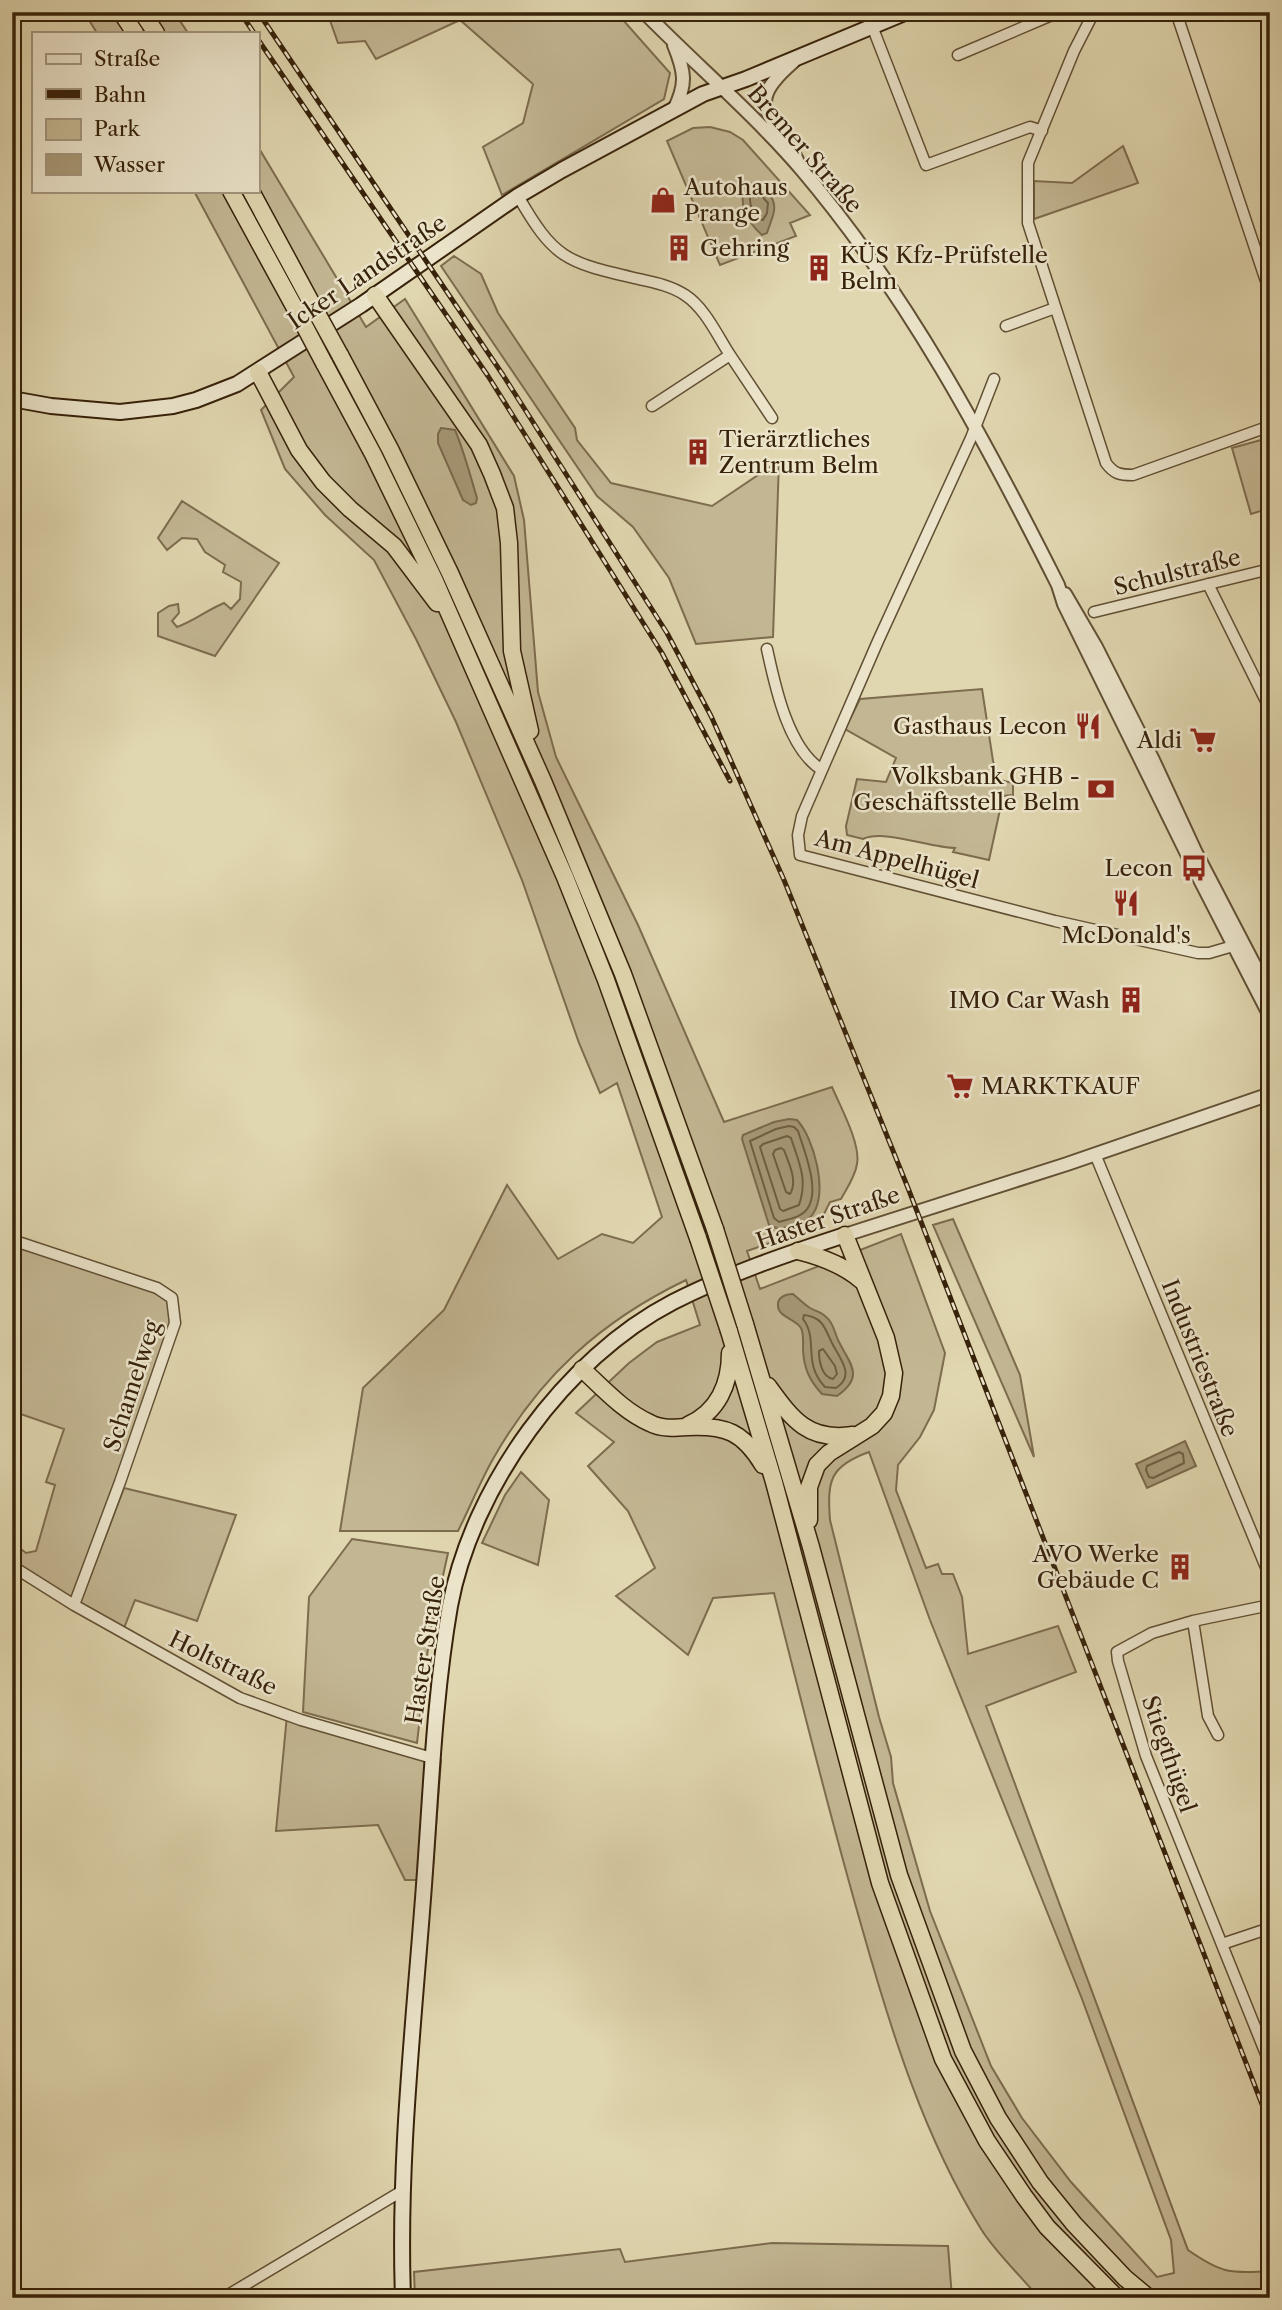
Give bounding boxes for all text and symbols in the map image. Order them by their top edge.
legend [32,32,259,192]
text: Straße [94,46,160,71]
street label: Bremer Straße [742,79,868,219]
text: Bahn [94,82,146,107]
text: Park [94,116,140,141]
text: Wasser [93,152,165,177]
place label: Autohaus Prange [683,173,788,227]
shop icon: Autohaus Prange [648,185,678,215]
street label: Icker Landstraße [282,209,452,335]
building icon: Gehring [664,233,694,263]
place label: Gehring [700,234,790,262]
place label: KÜS Kfz-Prüfstelle Belm [840,241,1048,295]
building icon: KÜS Kfz-Prüfstelle Belm [804,253,834,283]
place label: Tierärztliches Zentrum Belm [719,425,879,479]
building icon: Tierärztliches Zentrum Belm [683,437,713,467]
street label: Schulstraße [1111,543,1243,601]
restaurant icon: Gasthaus Lecon [1073,711,1103,741]
place label: Gasthaus Lecon [893,712,1067,740]
supermarket icon: Aldi [1188,725,1218,755]
place label: Aldi [1136,726,1182,754]
place label: Volksbank GHB - Geschäftsstelle Belm [853,762,1080,816]
bank icon: Volksbank GHB - Geschäftsstelle Belm [1086,774,1116,804]
street label: Am Appelhügel [811,823,982,894]
bus stop icon: Lecon [1179,853,1209,883]
place label: Lecon [1104,854,1173,882]
restaurant icon: McDonald's [1111,888,1141,918]
place label: McDonald's [1061,921,1191,949]
building icon: IMO Car Wash [1116,985,1146,1015]
place label: IMO Car Wash [949,986,1110,1014]
supermarket icon: MARKTKAUF [945,1071,975,1101]
place label: MARKTKAUF [981,1072,1140,1100]
street label: Haster Straße [752,1180,904,1256]
street label: Industriestraße [1156,1275,1244,1441]
street label: Schamelweg [98,1316,167,1455]
place label: AVO Werke Gebäude C [1032,1540,1159,1594]
building icon: AVO Werke Gebäude C [1165,1552,1195,1582]
street label: Haster Straße [399,1574,451,1726]
street label: Holtstraße [164,1625,282,1701]
street label: Stiegthügel [1136,1692,1202,1816]

